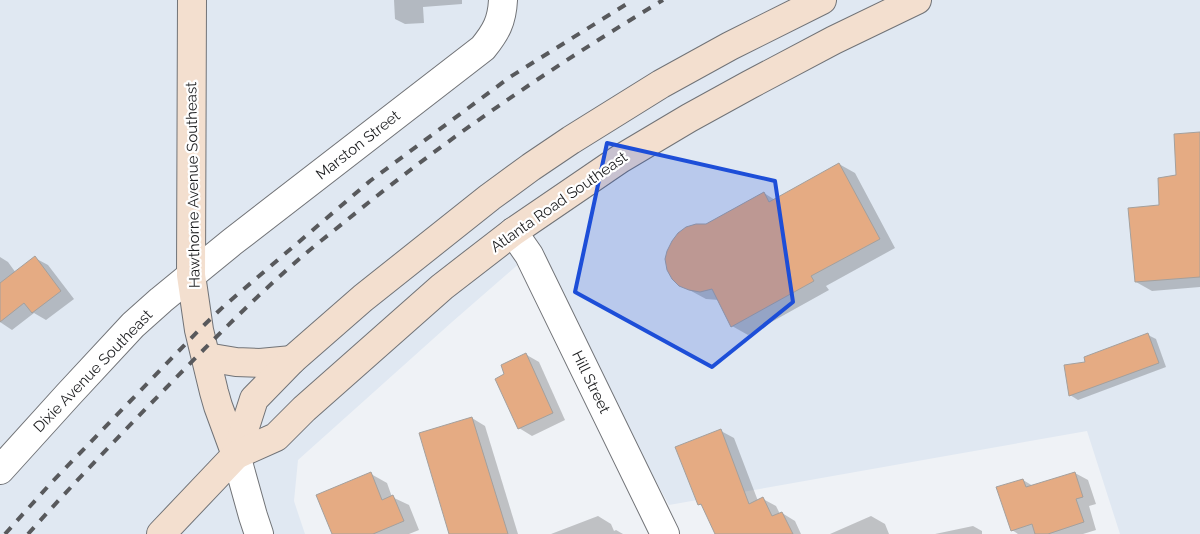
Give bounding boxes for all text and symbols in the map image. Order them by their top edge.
street label: Hawthorne Avenue Southeast [182,82,204,288]
street label: Marston Street [312,107,404,183]
street label: Atlanta Road Southeast [487,148,631,256]
street label: Dixie Avenue Southeast [30,306,156,436]
street label: Hill Street [568,348,614,416]

